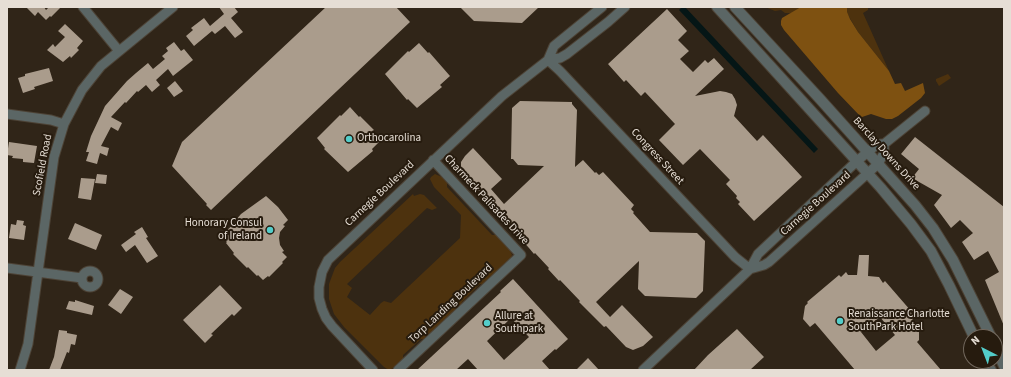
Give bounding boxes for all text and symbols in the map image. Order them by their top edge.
street label: Barclay Downs Drive [850,115,922,193]
street label: Congress Street [628,126,686,188]
place label: Orthocarolina [357,132,421,146]
street label: Scofield Road [31,133,55,197]
marker: Orthocarolina [344,134,354,144]
street label: Charmeck Palisades Drive [441,152,531,248]
street label: Carnegie Boulevard [343,159,417,229]
street label: Carnegie Boulevard [778,169,854,239]
place label: Honorary Consul of Ireland [185,217,262,243]
marker: Honorary Consul of Ireland [265,225,275,235]
street label: Torp Landing Boulevard [406,262,496,346]
place label: Renaissance Charlotte SouthPark Hotel [848,308,950,334]
place label: Allure at Southpark [495,310,543,336]
marker: Renaissance Charlotte SouthPark Hotel [835,316,845,326]
marker: Allure at Southpark [482,318,492,328]
north arrow [963,329,1003,369]
text: N [968,332,983,348]

